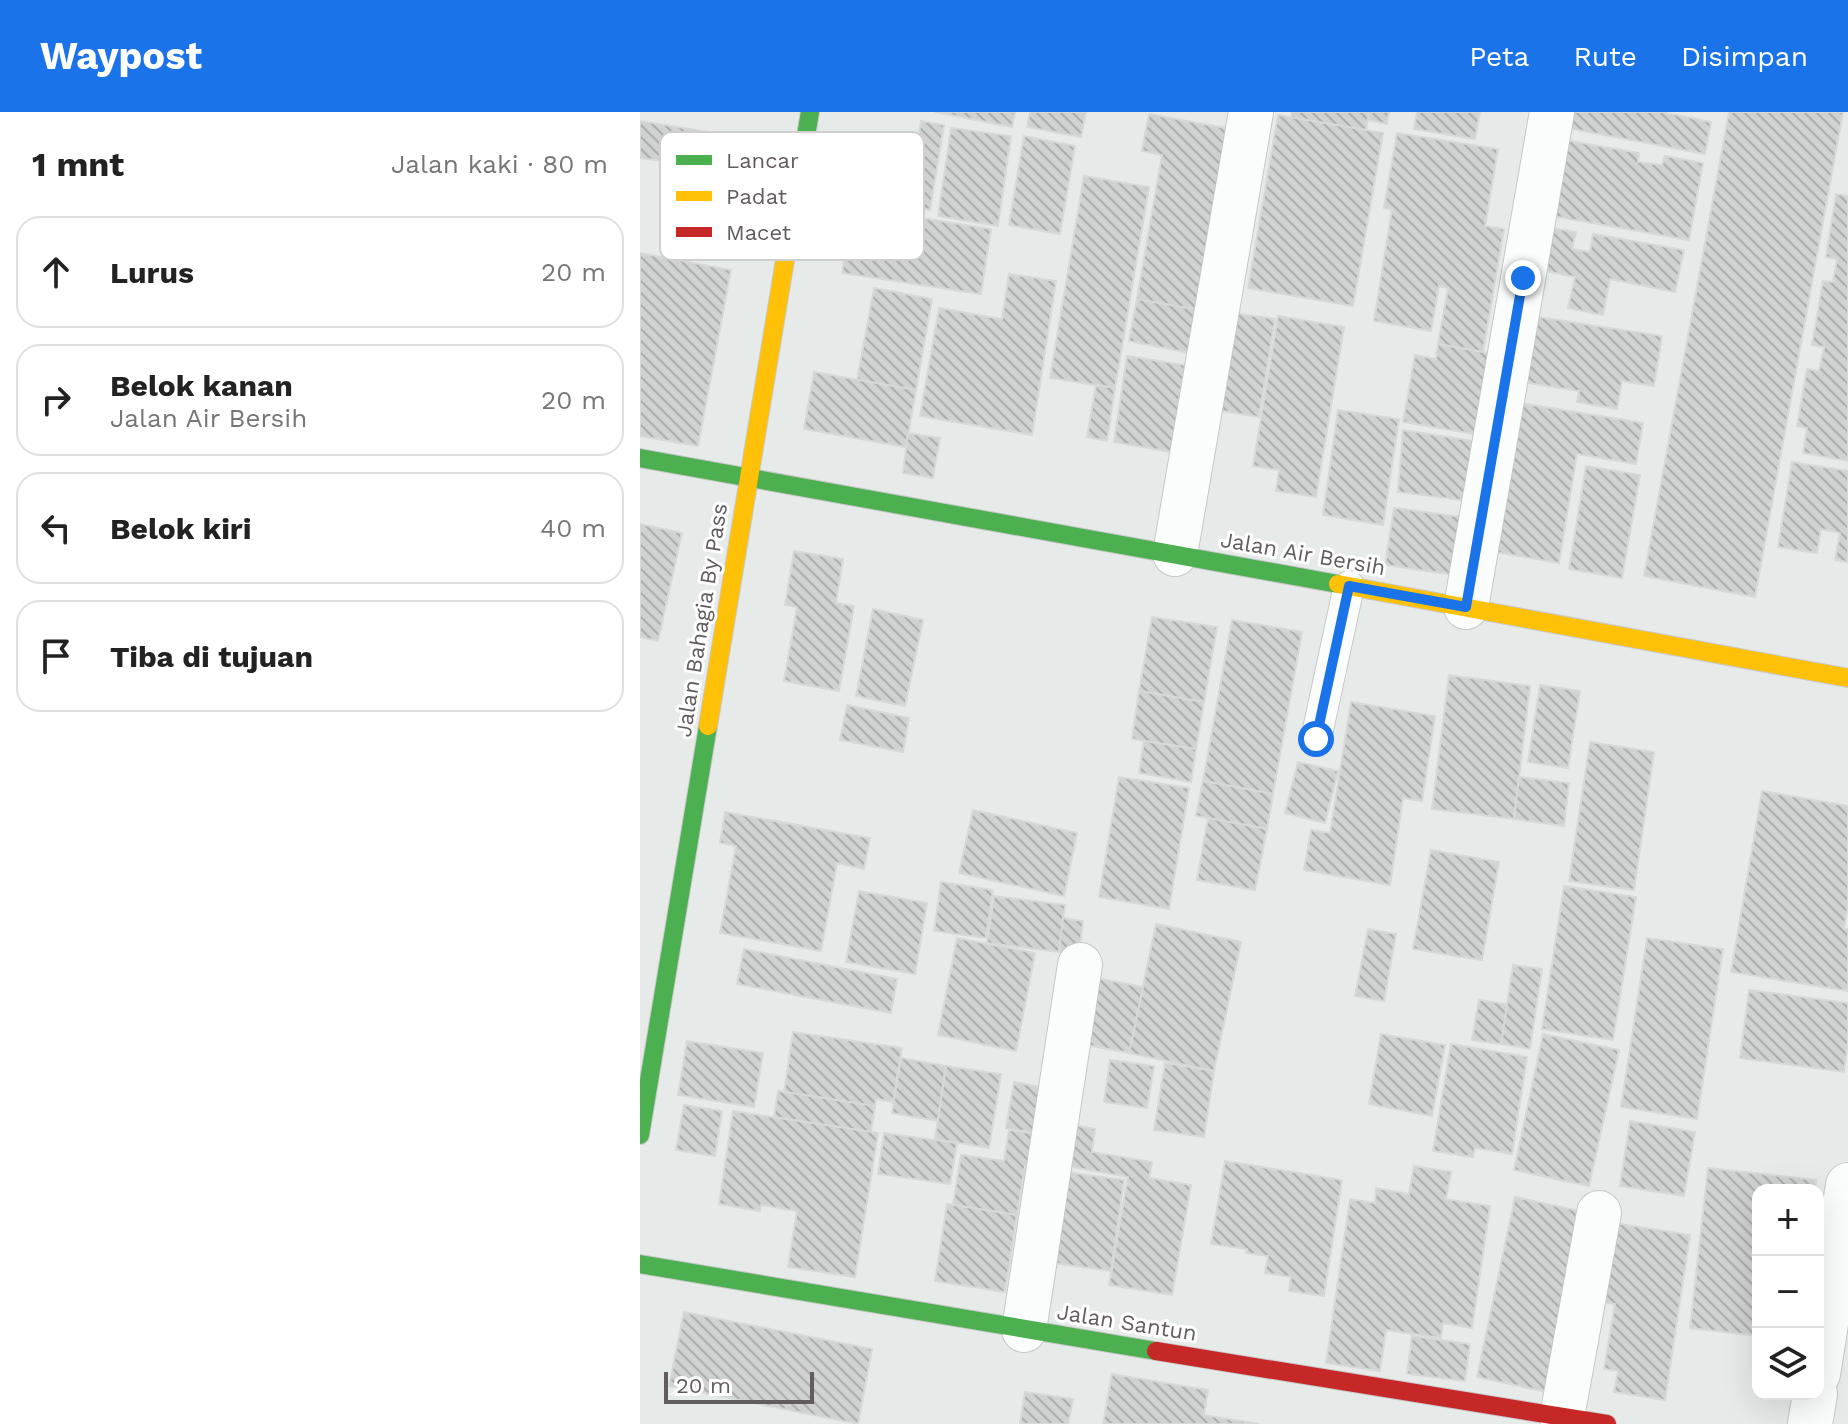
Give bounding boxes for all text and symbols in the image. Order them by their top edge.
text: Waypost [40,34,202,78]
text: Peta [1469,40,1529,73]
text: Rute [1573,40,1637,73]
text: Disimpan [1681,40,1808,73]
legend [660,132,924,260]
text: 1 mnt [32,144,124,184]
text: Lancar [726,148,799,173]
text: Jalan kaki · 80 m [391,149,608,179]
text: Padat [726,184,787,209]
text: Macet [726,220,791,245]
icon: ahead [34,250,78,294]
text: Lurus [110,255,194,290]
text: 20 m [541,257,606,287]
route end [1505,260,1541,296]
text: Belok kanan [110,368,293,403]
icon: right [34,378,78,422]
text: 20 m [541,385,606,415]
text: Jalan Air Bersih [110,403,307,433]
street label: Jalan Bahagia By Pass [671,501,732,739]
icon: left [34,506,78,550]
text: Belok kiri [110,511,252,546]
text: 40 m [540,513,606,543]
street label: Jalan Air Bersih [1219,527,1387,580]
icon: arrive [34,634,78,678]
text: Tiba di tujuan [110,639,313,674]
route start [1298,721,1334,757]
map controls [1752,1184,1824,1400]
button: + [1752,1184,1824,1256]
button: − [1752,1256,1824,1328]
street label: Jalan Santun [1055,1299,1199,1346]
button: layers [1752,1328,1824,1400]
scale bar [664,1368,814,1404]
text: 20 m [676,1373,731,1398]

